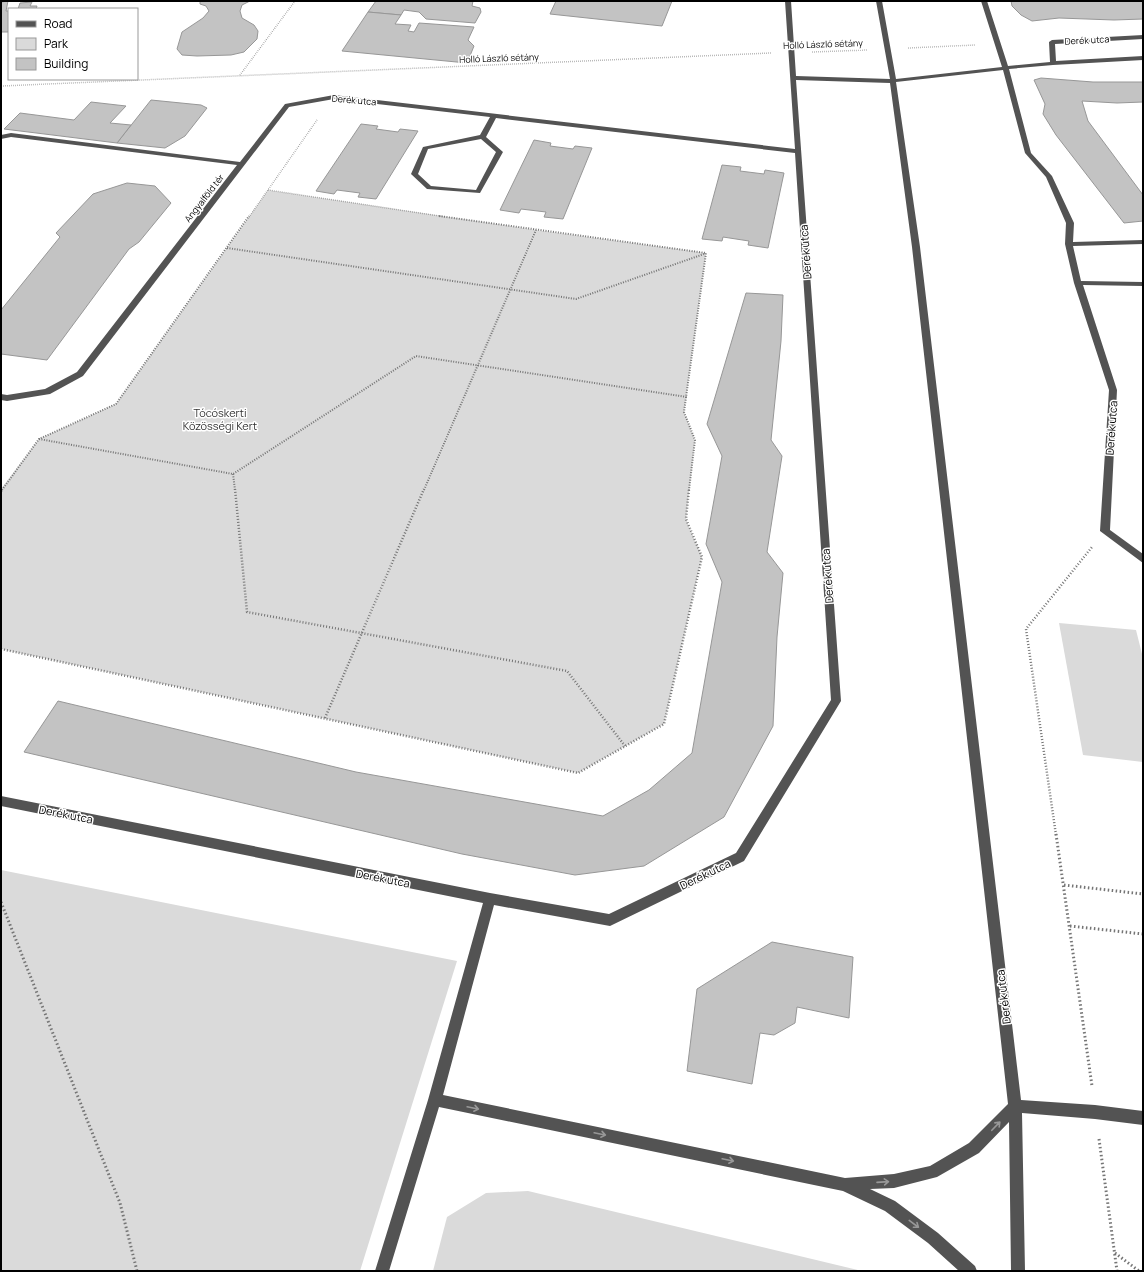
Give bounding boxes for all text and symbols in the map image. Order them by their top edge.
legend [8,8,138,80]
text: Road [44,15,72,32]
street label: Derék utca [1064,32,1110,48]
text: Park [44,35,69,52]
street label: Holló László sétány [783,36,863,52]
street label: Holló László sétány [459,50,539,66]
text: Building [44,55,88,72]
street label: Derék utca [331,92,377,108]
street label: Angyalföld tér [181,171,227,225]
street label: Derék utca [796,224,814,280]
street label: Derék utca [1102,400,1120,456]
park label: Tócóskerti Közösségi Kert [183,405,257,433]
street label: Derék utca [818,548,836,604]
street label: Derék utca [38,801,94,827]
street label: Derék utca [677,855,733,893]
street label: Derék utca [355,865,411,891]
street label: Derék utca [992,969,1014,1025]
one-way arrow [466,1105,479,1113]
one-way arrow [991,1121,1001,1131]
one-way arrow [594,1131,607,1139]
one-way arrow [721,1157,734,1165]
one-way arrow [876,1178,889,1185]
one-way arrow [908,1220,919,1228]

